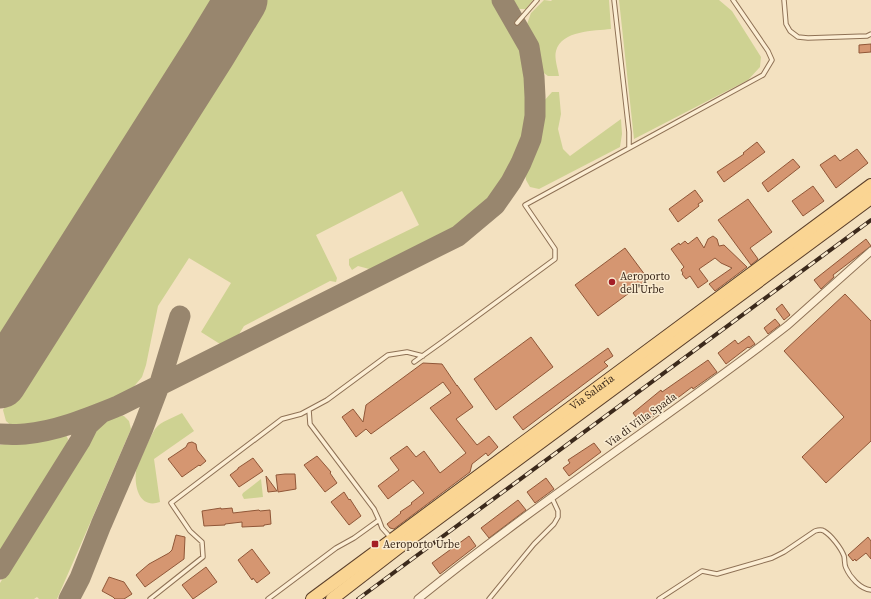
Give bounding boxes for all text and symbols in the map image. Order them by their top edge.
place label: Aeroporto dell'Urbe [620,269,670,297]
marker: Aeroporto dell'Urbe [607,277,617,287]
street label: Via Salaria [566,370,617,413]
street label: Via di Villa Spada [602,389,680,451]
place label: Aeroporto Urbe [383,537,460,552]
marker: Aeroporto Urbe [370,539,380,549]

